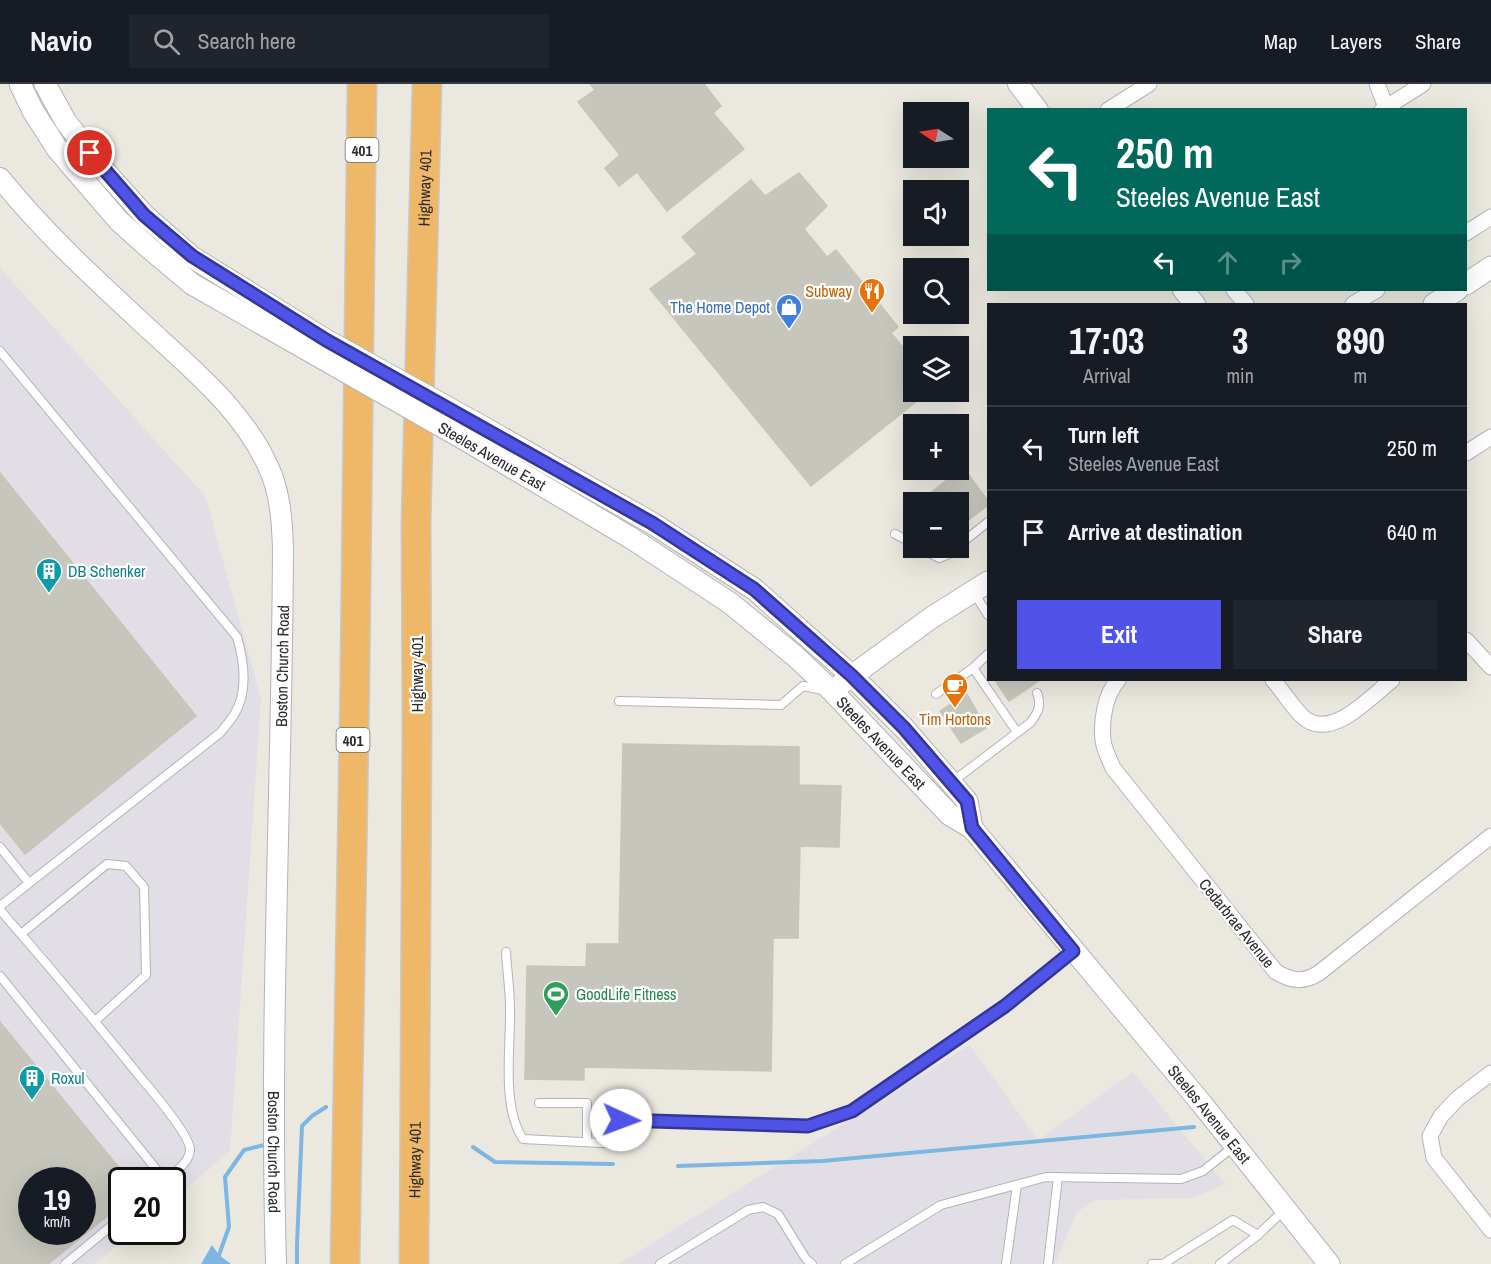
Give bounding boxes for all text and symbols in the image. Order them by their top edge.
search box [129,14,549,68]
text: Navio [30,22,93,60]
icon: search [150,25,183,58]
text: Search here [198,26,296,56]
text: Map [1264,27,1297,56]
text: Layers [1330,27,1382,56]
text: Share [1415,27,1461,56]
north arrow [903,102,969,168]
map controls [903,102,969,558]
text: 250 m [1116,125,1214,181]
pin [64,127,115,178]
icon: left [1017,132,1095,210]
icon: arrive [73,136,106,169]
road number: 401 [346,138,378,162]
street label: Highway 401 [412,149,436,227]
text: Steeles Avenue East [1116,179,1320,215]
button: sound [903,180,969,246]
icon: left [1148,246,1181,279]
icon: ahead [1211,246,1244,279]
icon: right [1274,246,1307,279]
button: search [903,258,969,324]
restaurant icon: Subway [857,276,887,314]
place label: Subway [805,280,852,302]
shop icon: The Home Depot [774,292,804,330]
place label: The Home Depot [670,296,770,318]
text: 17:03 [1069,317,1144,365]
text: 3 [1232,317,1248,365]
text: 890 [1336,317,1385,365]
button: layers [903,336,969,402]
text: Arrival [1083,362,1130,389]
text: min [1226,362,1254,389]
text: m [1354,362,1367,389]
button: + [903,414,969,480]
street label: Steeles Avenue East [434,416,550,496]
text: Turn left [1068,420,1139,450]
icon: left [1017,432,1050,465]
text: 250 m [1387,433,1437,463]
text: Steeles Avenue East [1068,450,1219,477]
button: − [903,492,969,558]
icon: arrive [1017,516,1050,549]
text: Arrive at destination [1068,517,1242,547]
text: 640 m [1387,517,1437,547]
building icon: DB Schenker [34,556,64,594]
place label: DB Schenker [68,560,146,582]
button: Exit [1017,600,1221,669]
button: Share [1233,600,1437,669]
street label: Boston Church Road [270,605,294,727]
street label: Highway 401 [406,635,428,712]
cafe icon: Tim Hortons [940,671,970,709]
street label: Steeles Avenue East [832,691,931,794]
place label: Tim Hortons [919,708,991,730]
road number: 401 [336,728,370,752]
street label: Cedarbrae Avenue [1194,874,1280,972]
sports icon: GoodLife Fitness [541,979,571,1017]
place label: GoodLife Fitness [576,983,677,1005]
street label: Steeles Avenue East [1163,1060,1256,1168]
building icon: Roxul [17,1063,47,1101]
place label: Roxul [51,1067,85,1089]
position arrow [589,1088,653,1152]
street label: Boston Church Road [263,1091,286,1213]
street label: Highway 401 [403,1121,426,1198]
speed limit sign: 20 [108,1167,186,1245]
text: 19 [43,1179,71,1219]
text: km/h [44,1211,70,1232]

